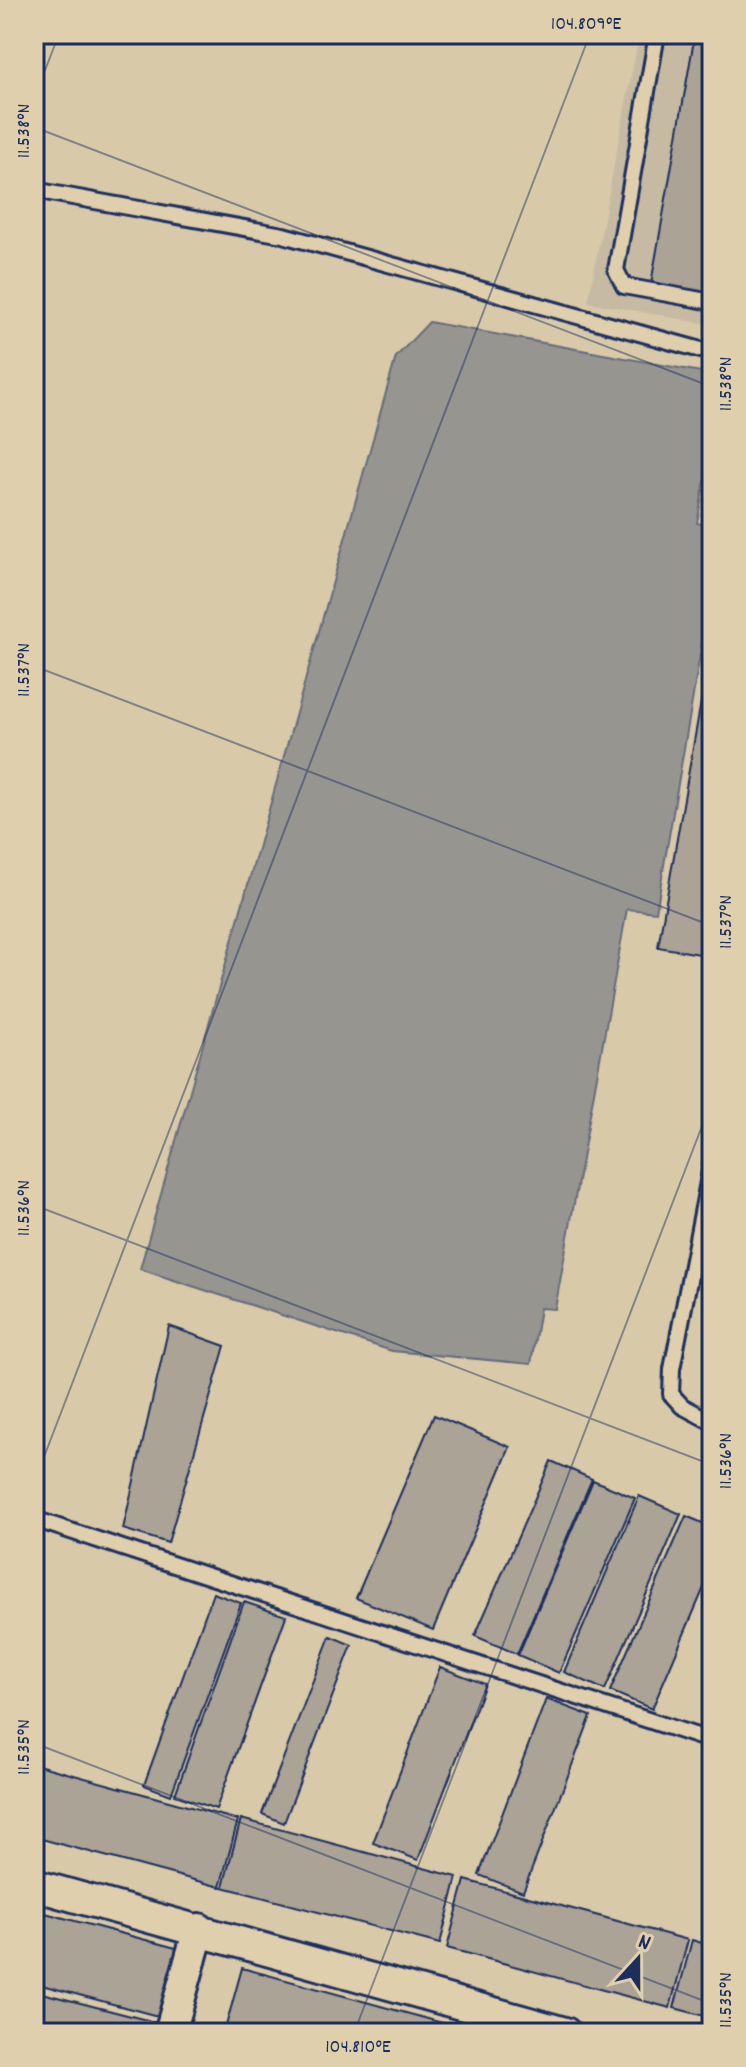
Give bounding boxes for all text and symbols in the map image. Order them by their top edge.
text: 104.809°E [551,11,621,39]
text: 11.538°N [11,104,39,158]
text: 11.538°N [713,357,741,411]
text: 11.537°N [11,643,39,697]
text: 11.537°N [713,895,741,949]
text: 11.536°N [11,1180,39,1236]
text: 11.536°N [713,1433,741,1489]
text: 11.535°N [11,1719,39,1775]
north arrow [598,1919,678,1999]
text: N [633,1927,655,1960]
text: 11.535°N [713,1972,741,2028]
text: 104.810°E [325,2034,391,2062]

